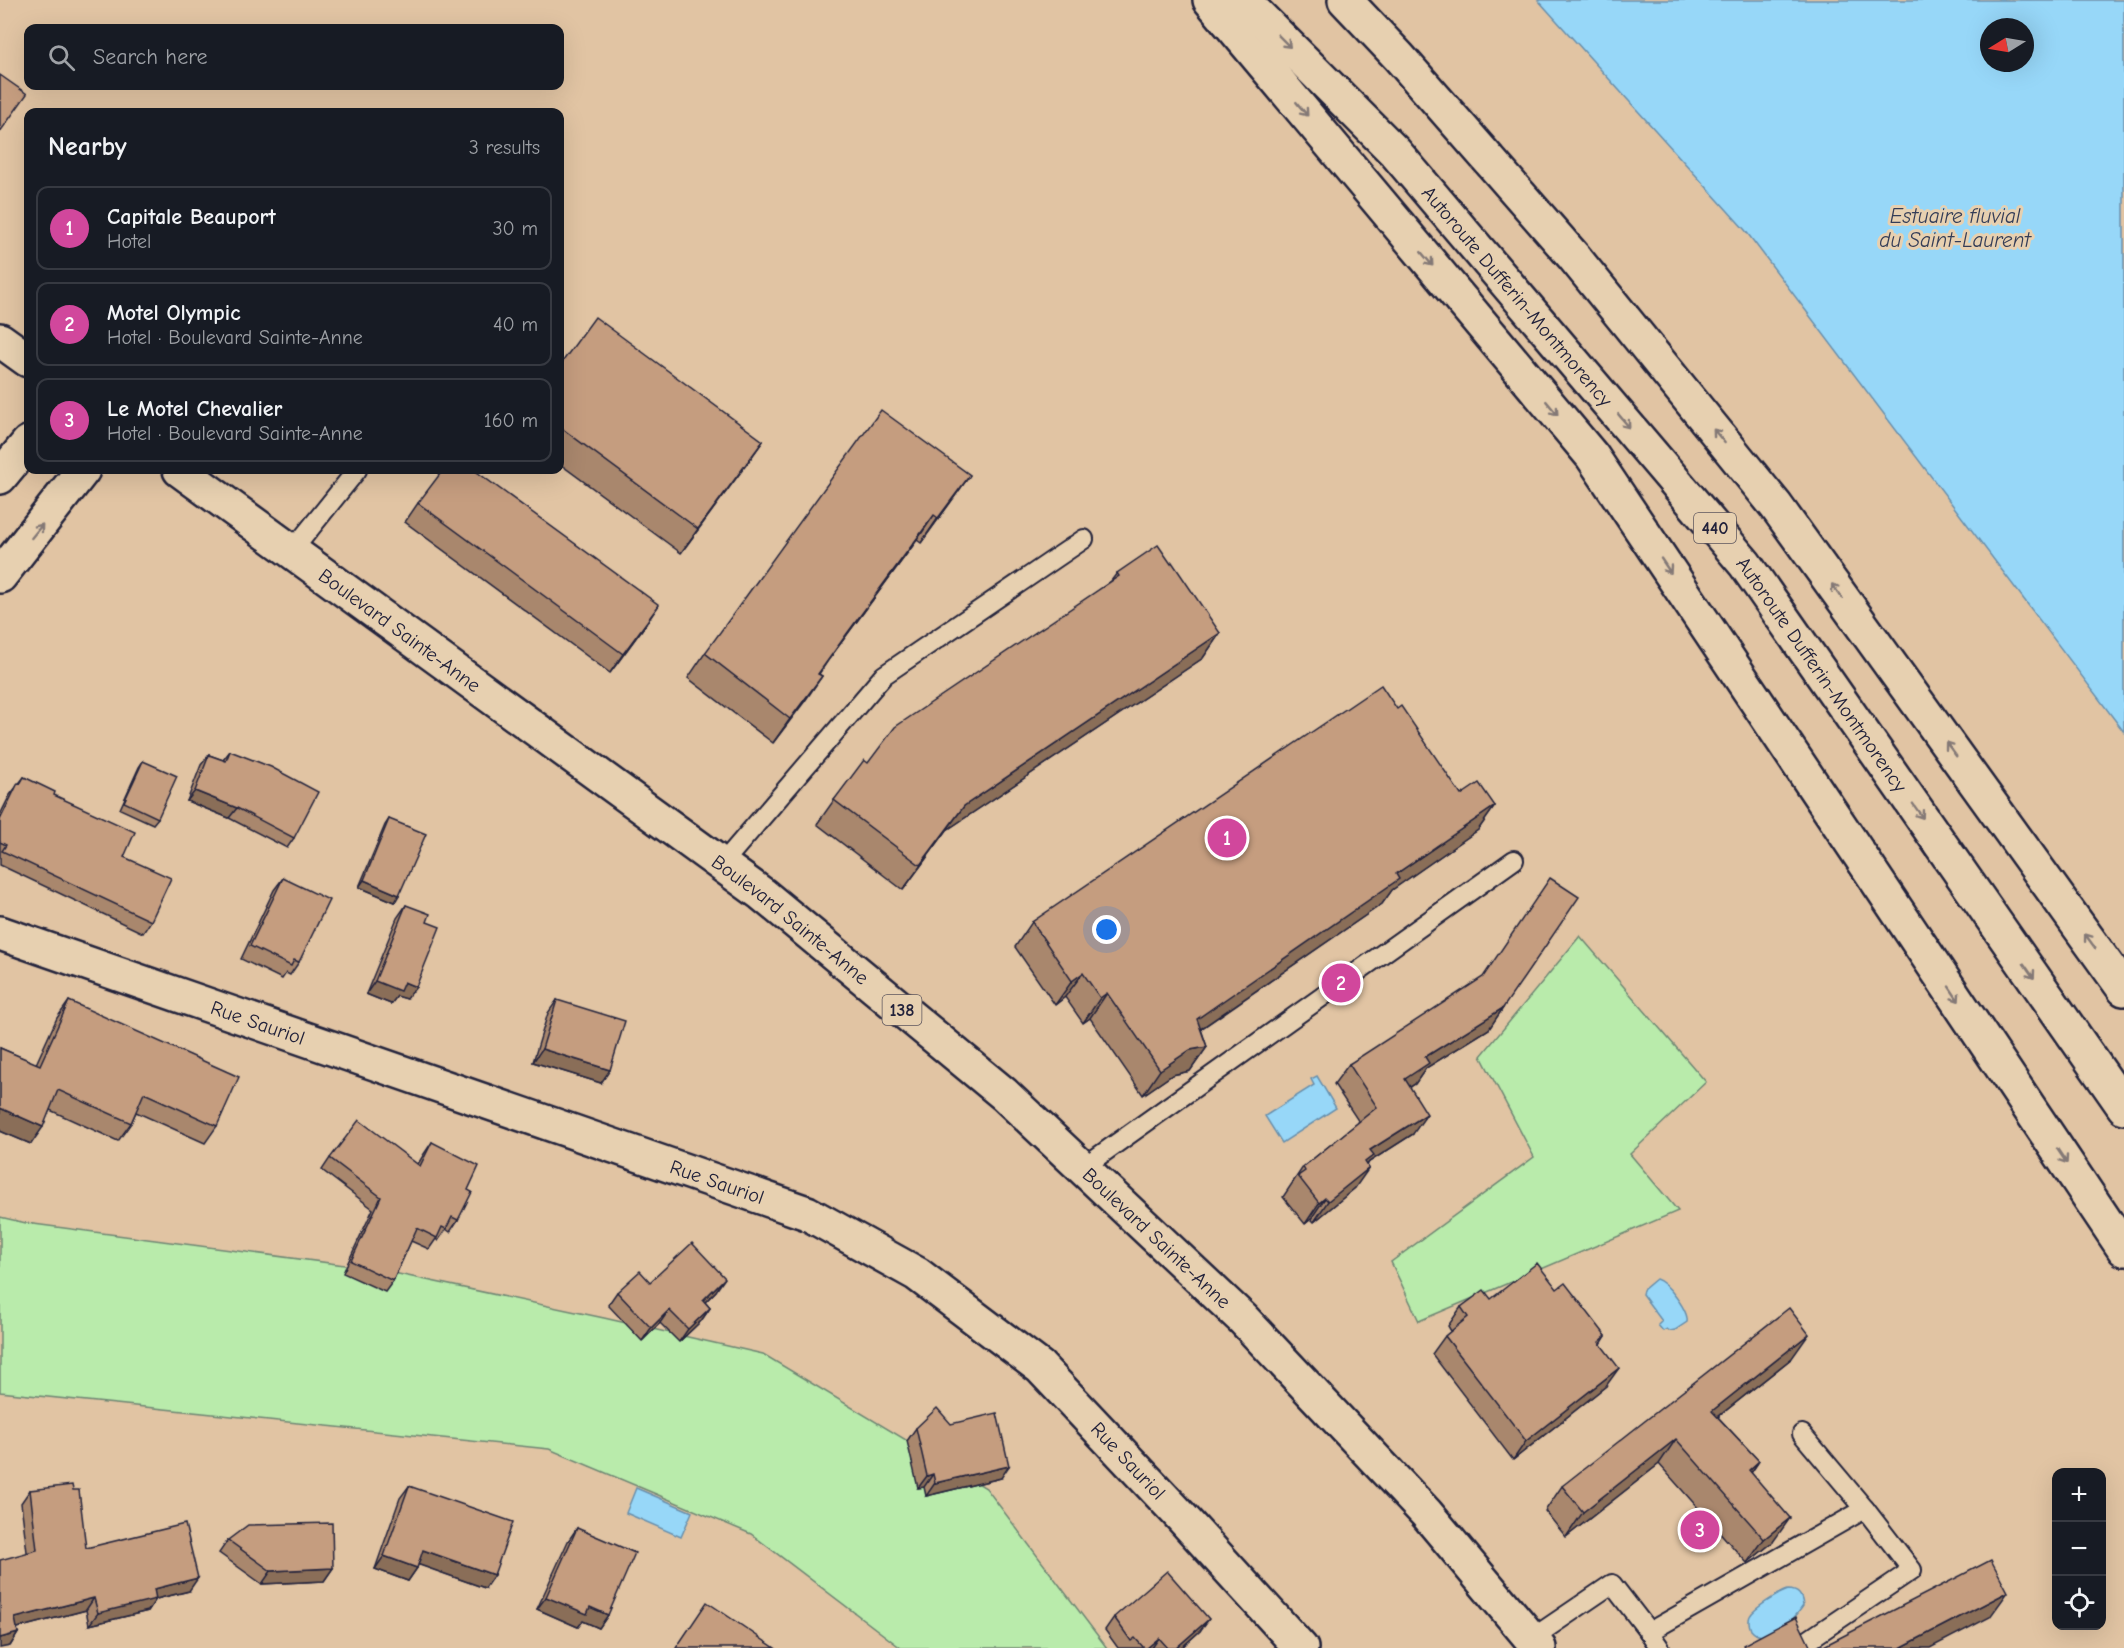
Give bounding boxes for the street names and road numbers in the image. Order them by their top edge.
street label: Autoroute Dufferin-Montmorency [1417,181,1617,411]
road number: 440 [1694,513,1736,543]
street label: Autoroute Dufferin-Montmorency [1732,552,1912,796]
street label: Boulevard Sainte-Anne [314,564,485,697]
street label: Boulevard Sainte-Anne [707,850,874,989]
road number: 138 [882,995,922,1025]
street label: Rue Sauriol [208,996,308,1049]
street label: Rue Sauriol [667,1155,767,1209]
street label: Boulevard Sainte-Anne [1078,1163,1236,1313]
street label: Rue Sauriol [1086,1417,1170,1504]

